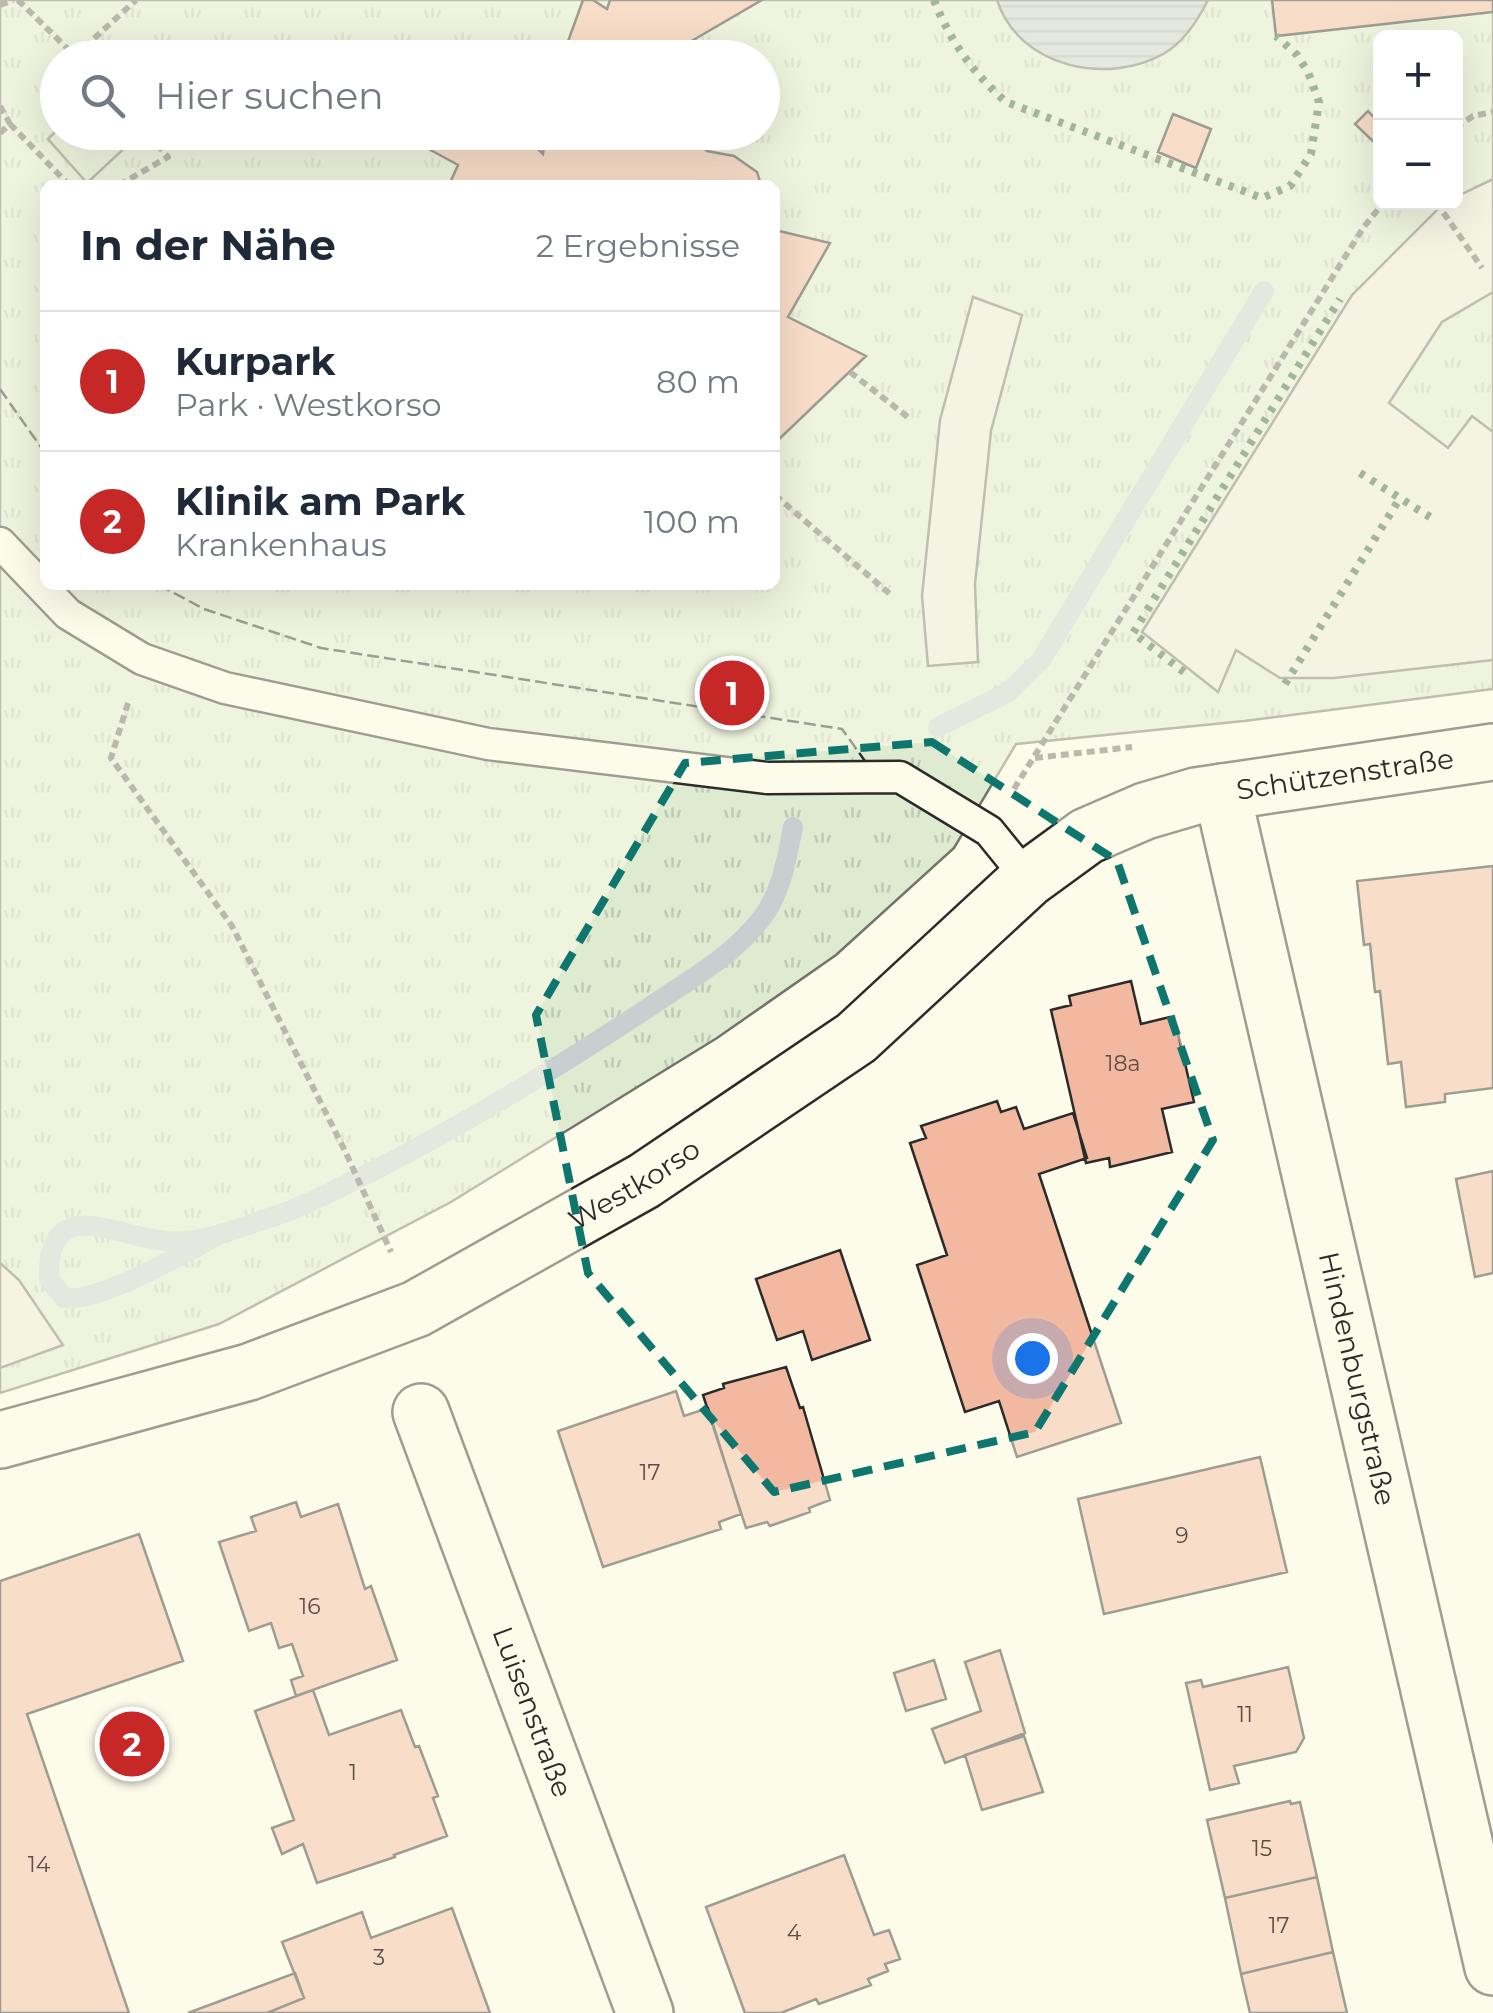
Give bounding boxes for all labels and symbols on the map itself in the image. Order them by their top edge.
pin: 1 [700,656,764,730]
street label: Schützenstraße [1234,741,1456,807]
house number: 18a [1106,1050,1140,1077]
street label: Westkorso [563,1131,706,1237]
street label: Hindenburgstraße [1312,1248,1403,1509]
your location [1007,1333,1058,1384]
house number: 17 [640,1459,660,1486]
house number: 9 [1175,1522,1189,1549]
house number: 16 [299,1593,321,1620]
street label: Luisenstraße [485,1622,580,1802]
house number: 11 [1237,1701,1253,1728]
pin: 2 [100,1706,164,1782]
house number: 1 [349,1759,357,1786]
house number: 15 [1252,1835,1272,1862]
house number: 14 [28,1851,51,1878]
house number: 17 [1269,1912,1289,1939]
house number: 4 [787,1919,802,1946]
house number: 3 [373,1944,385,1971]

